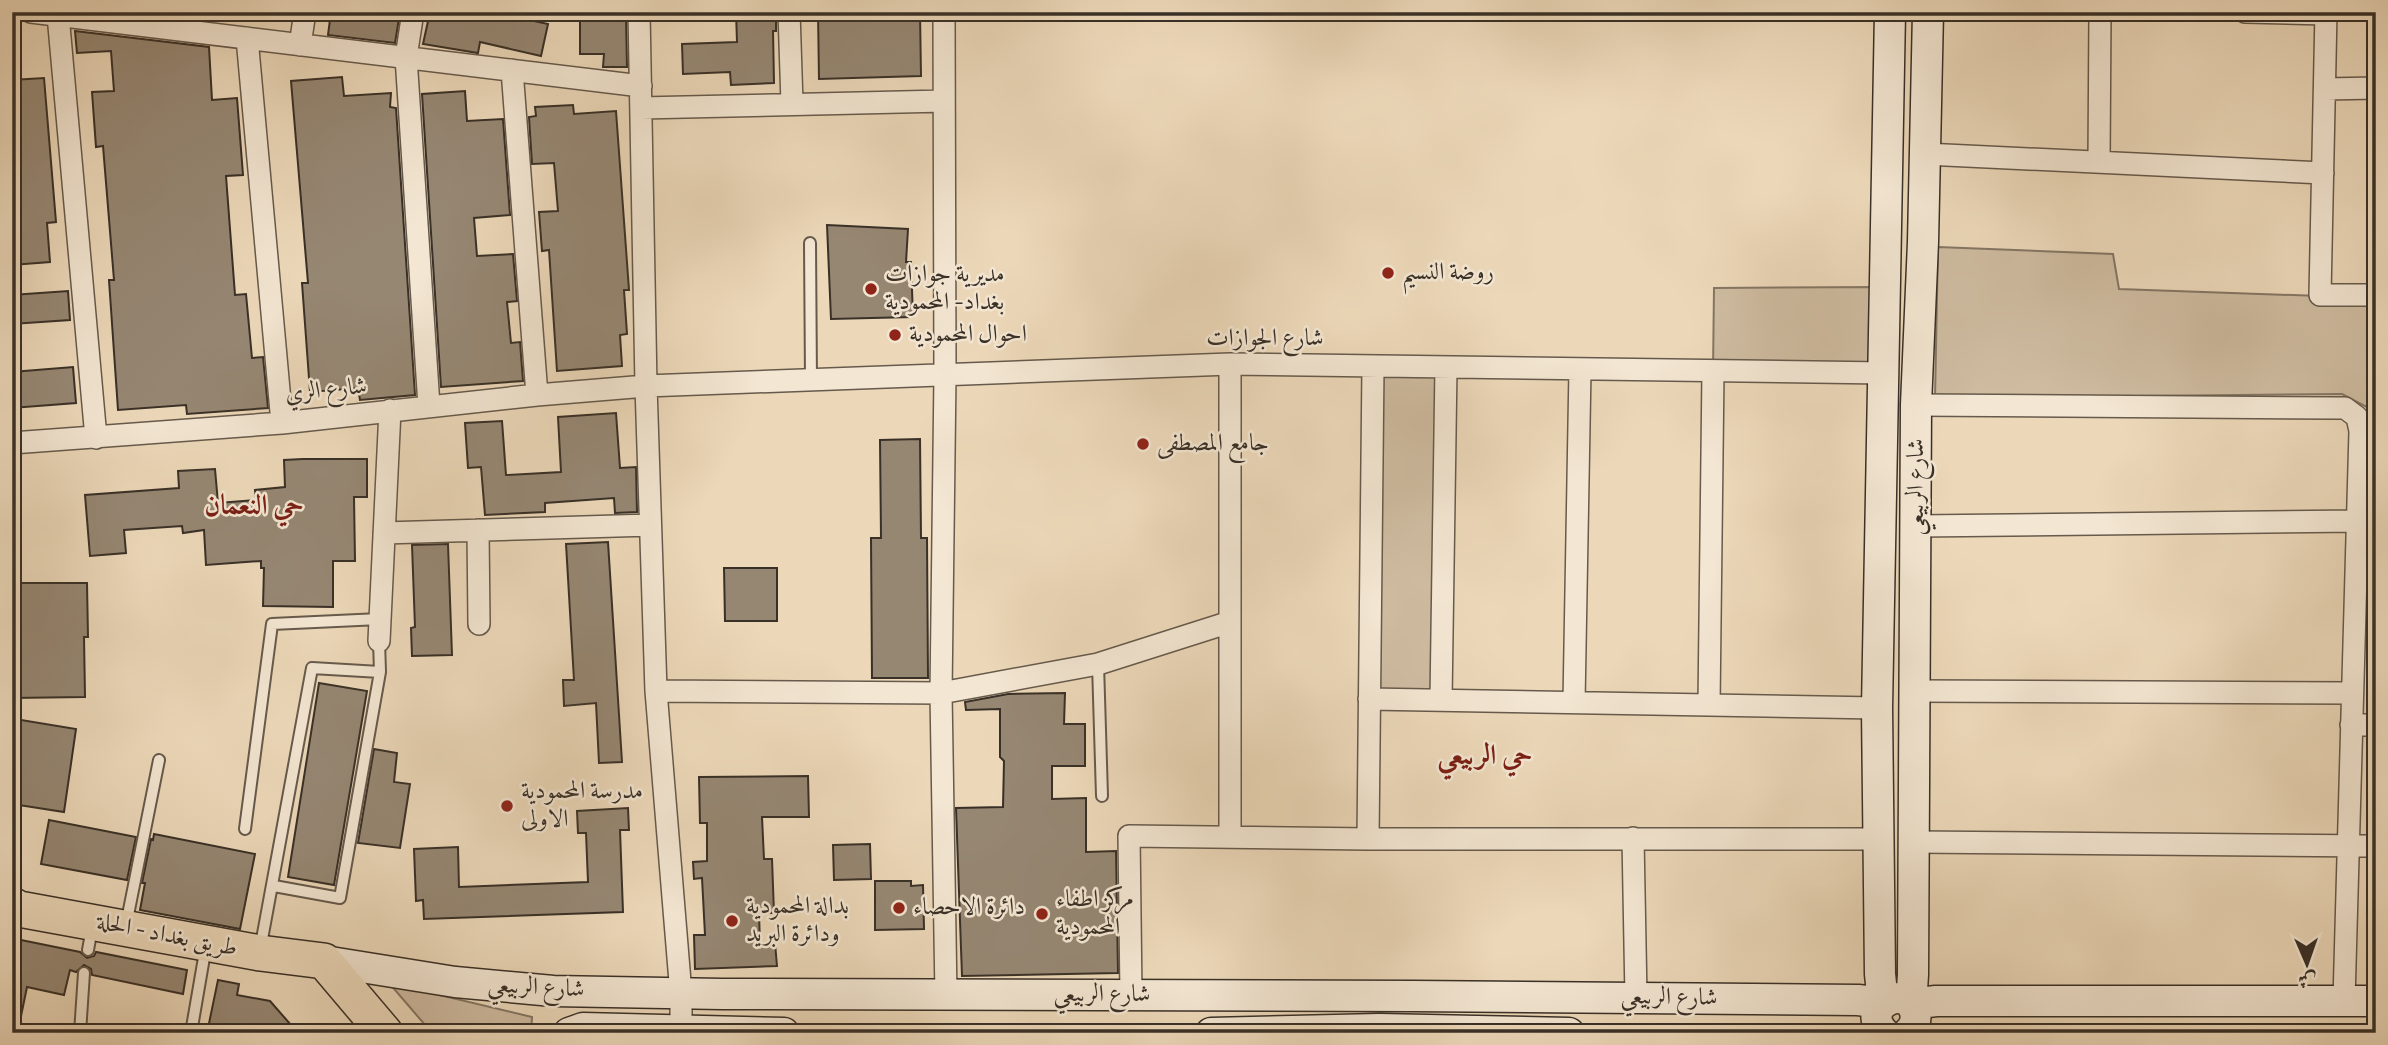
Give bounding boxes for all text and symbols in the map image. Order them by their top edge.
place label: روضة النسيم [1402,256,1494,295]
place label: مديرية جوازات بغداد- المحمودية [885,258,1005,320]
marker: روضة النسيم [1380,265,1396,281]
marker: مديرية جوازات بغداد- المحمودية [863,281,879,297]
place label: احوال المحمودية [909,318,1027,352]
street label: شارع الجوازات [1206,322,1324,357]
marker: احوال المحمودية [887,327,903,343]
street label: شارع الري [283,370,369,413]
place label: جامع المصطفى [1157,427,1269,464]
marker: جامع المصطفى [1135,436,1151,452]
street label: شارع الربيعي [1900,439,1937,535]
district label: حي النعمان [204,487,304,527]
district label: حي الربيعي [1437,737,1533,780]
place label: مدرسة المحمودية الاولى [521,775,643,837]
marker: مدرسة المحمودية الاولى [499,798,515,814]
place label: مركز اطفاء المحمودية [1056,883,1134,945]
place label: بدالة المحمودية ودائرة البريد [746,890,849,952]
place label: دائرة الاحصاء [913,891,1025,925]
marker: دائرة الاحصاء [891,900,907,916]
street label: طريق بغداد - الحلة [93,906,240,966]
marker: مركز اطفاء المحمودية [1034,906,1050,922]
marker: بدالة المحمودية ودائرة البريد [724,913,740,929]
north arrow [2272,930,2342,1000]
text: ش [2298,966,2317,992]
street label: شارع الربيعي [487,968,585,1011]
street label: شارع الربيعي [1054,978,1150,1015]
street label: شارع الربيعي [1620,980,1718,1019]

